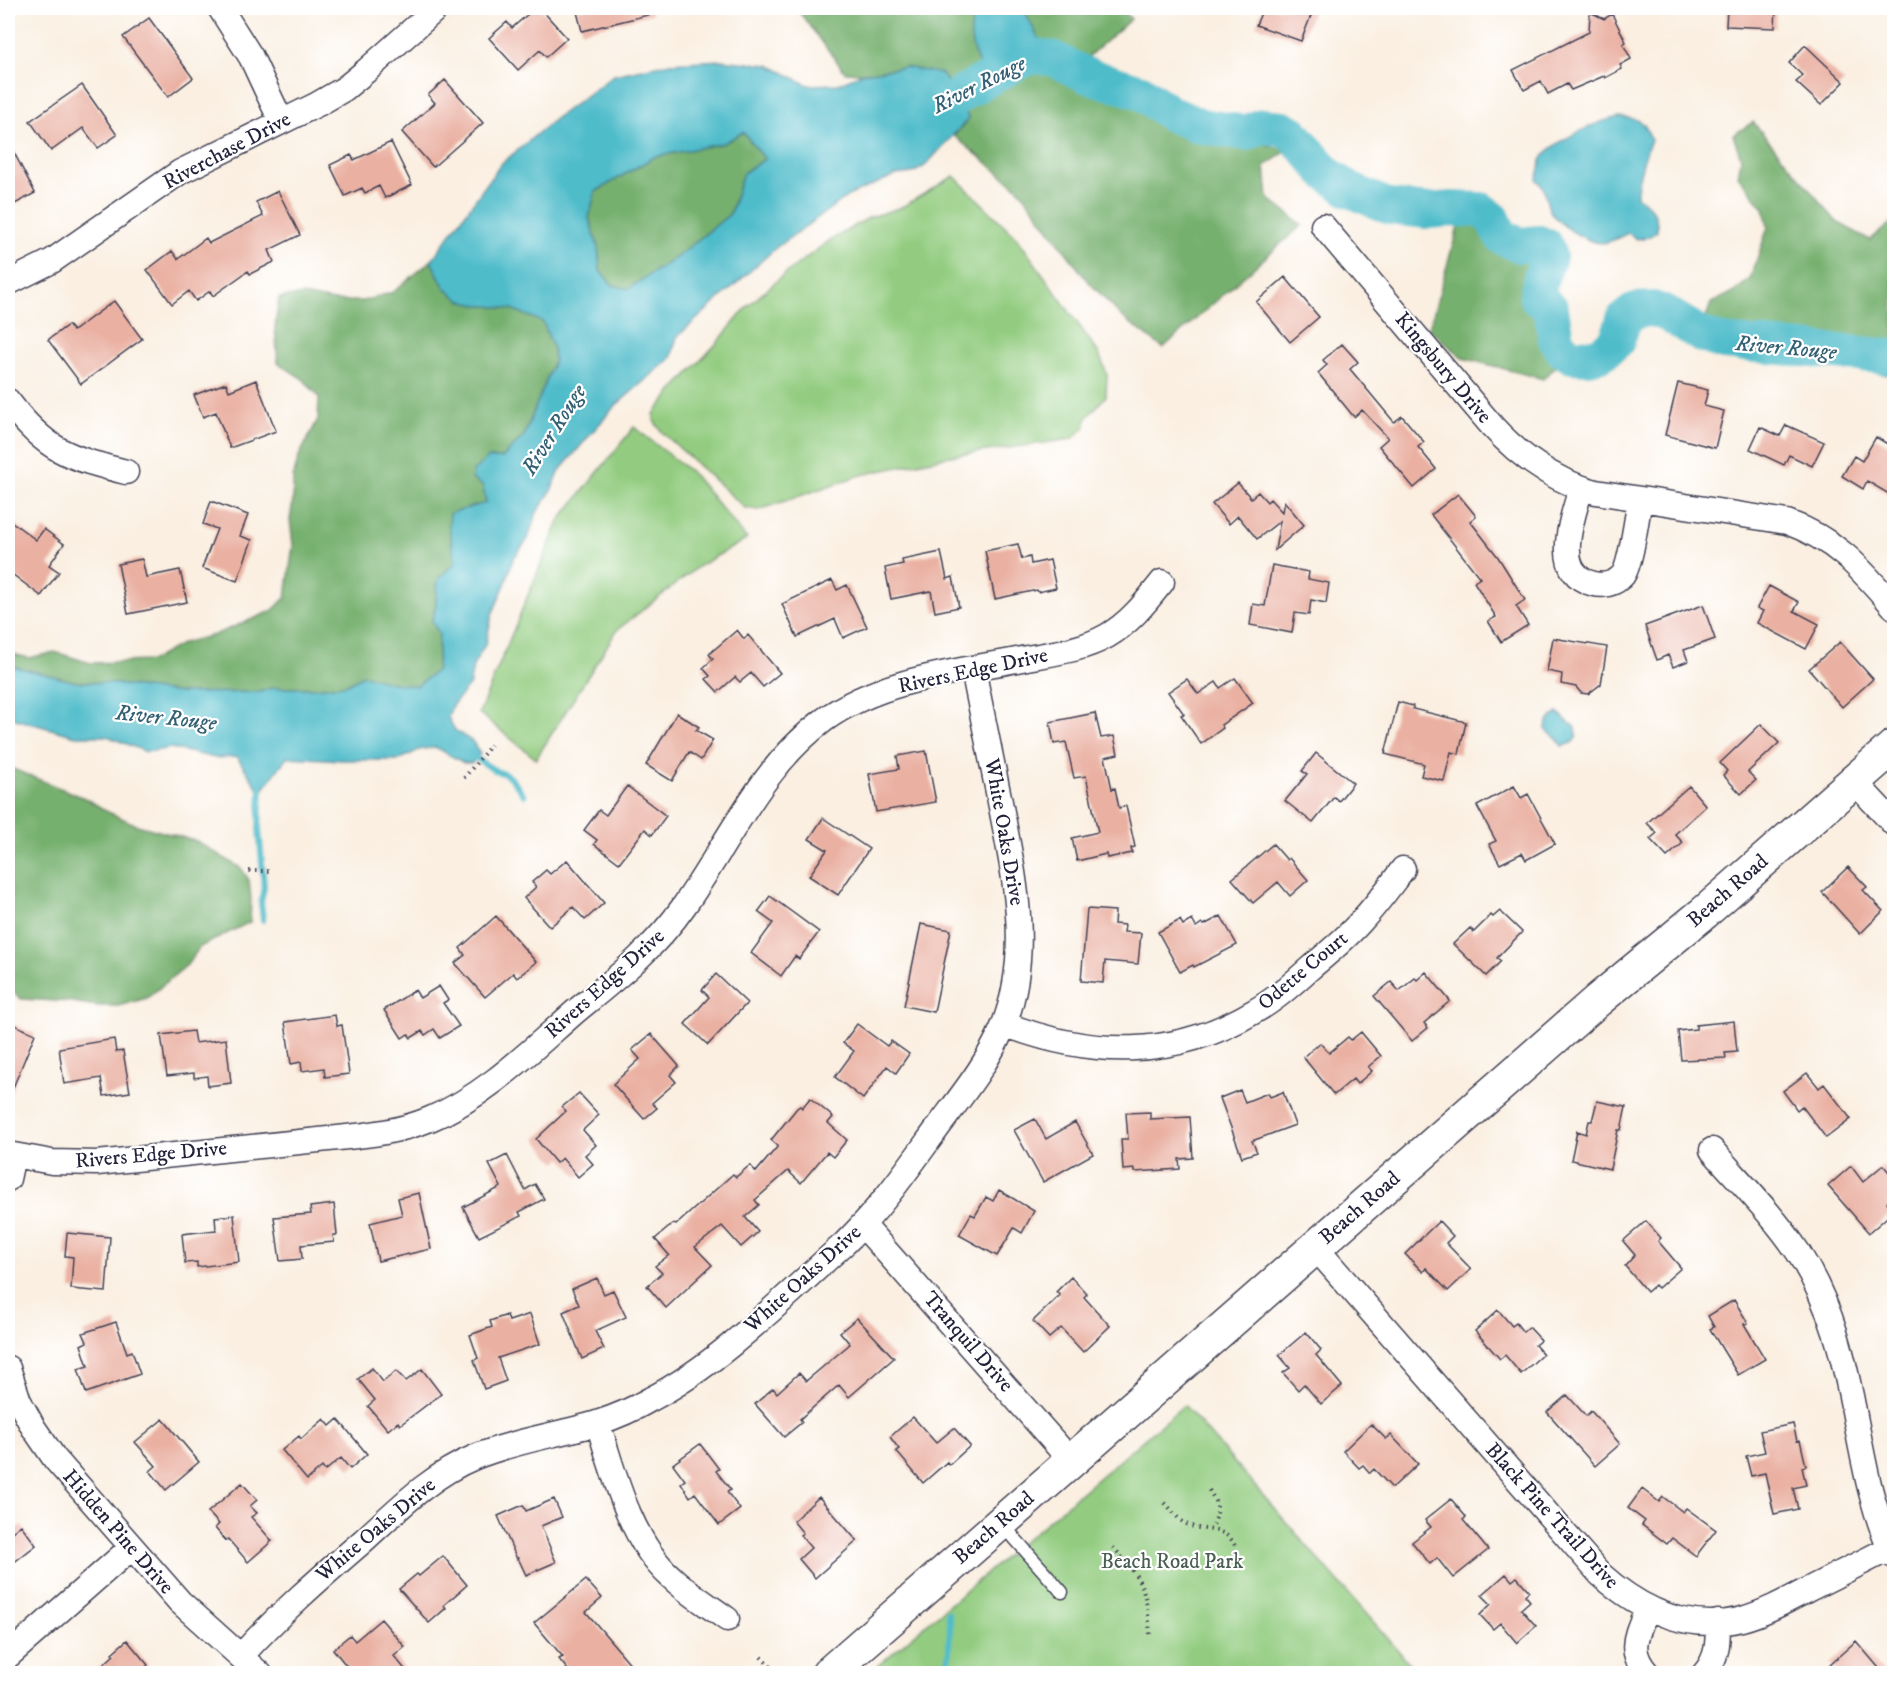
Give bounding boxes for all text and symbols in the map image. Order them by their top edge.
water label: River Rouge [927,50,1031,120]
street label: Riverchase Drive [159,106,296,196]
street label: Kingsbury Drive [1389,307,1497,429]
water label: River Rouge [1733,330,1838,366]
water label: River Rouge [515,379,593,481]
street label: Rivers Edge Drive [896,642,1050,700]
water label: River Rouge [113,699,218,737]
street label: White Oaks Drive [978,756,1030,908]
street label: Beach Road [1682,848,1774,933]
street label: Rivers Edge Drive [540,923,670,1045]
street label: Odette Court [1253,926,1354,1016]
street label: Rivers Edge Drive [74,1135,228,1175]
street label: Beach Road [1314,1165,1406,1250]
street label: White Oaks Drive [738,1219,867,1339]
street label: Tranquil Drive [917,1286,1019,1398]
street label: Black Pine Trail Drive [1480,1438,1625,1595]
street label: Hidden Pine Drive [57,1464,179,1600]
street label: White Oaks Drive [310,1472,441,1588]
street label: Beach Road [948,1485,1040,1570]
park label: Beach Road Park [1101,1549,1244,1575]

